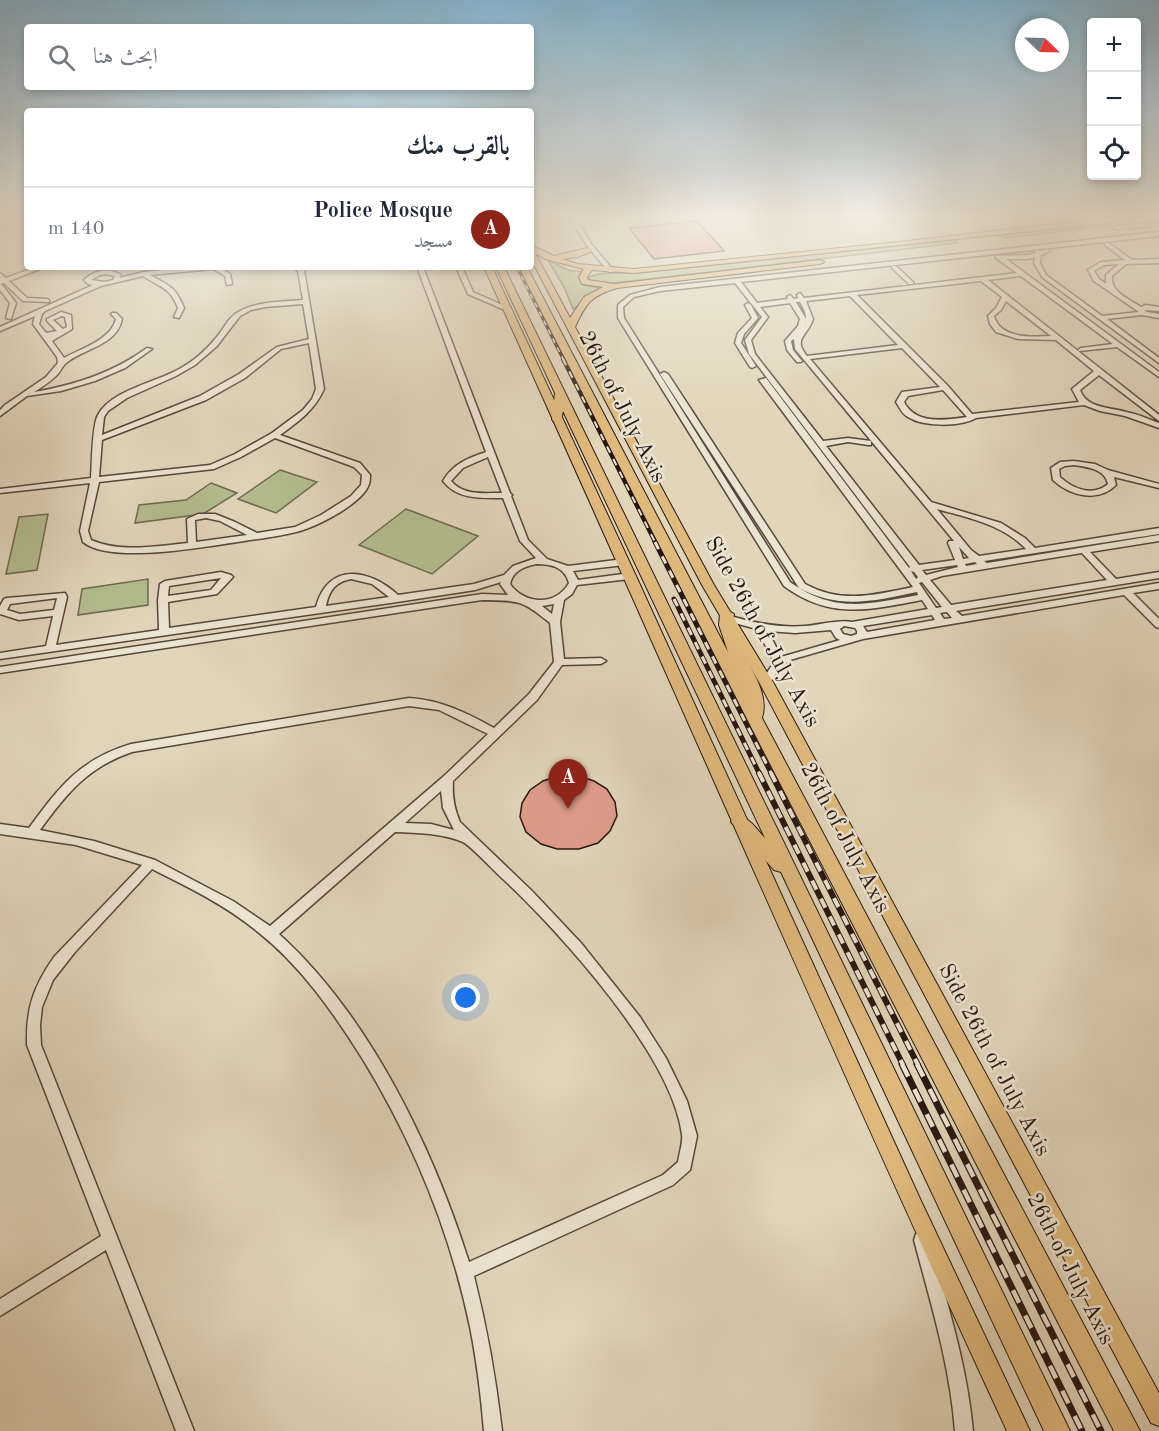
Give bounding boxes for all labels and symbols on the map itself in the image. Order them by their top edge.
north arrow [1015,18,1069,72]
street label: 26th of July Axis [574,328,670,486]
street label: Side 26th of July Axis [700,533,824,731]
street label: 26th of July Axis [796,759,894,917]
pin: A [548,760,588,809]
street label: Side 26th of July Axis [934,960,1054,1160]
your location [451,983,480,1012]
street label: 26th of July Axis [1022,1190,1118,1348]

